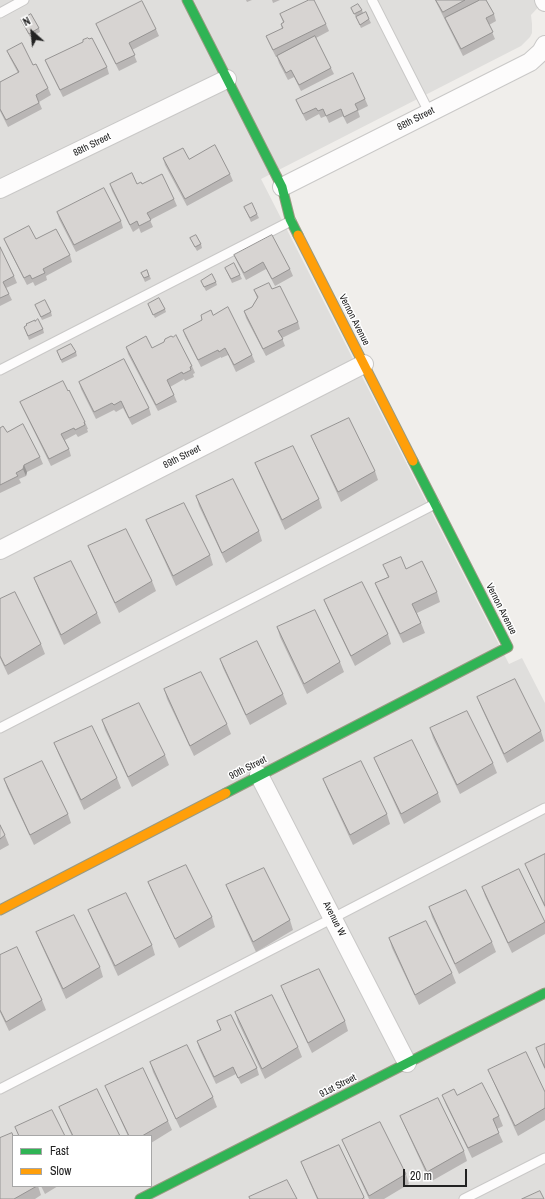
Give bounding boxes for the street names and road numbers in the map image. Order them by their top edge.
street label: 88th Street [395,105,437,133]
street label: 88th Street [71,131,113,159]
street label: Vernon Avenue [336,292,372,348]
street label: 89th Street [161,443,203,471]
street label: Vernon Avenue [483,581,519,637]
street label: 90th Street [227,754,269,782]
street label: Avenue W [320,899,348,939]
street label: 91st Street [318,1072,358,1100]

